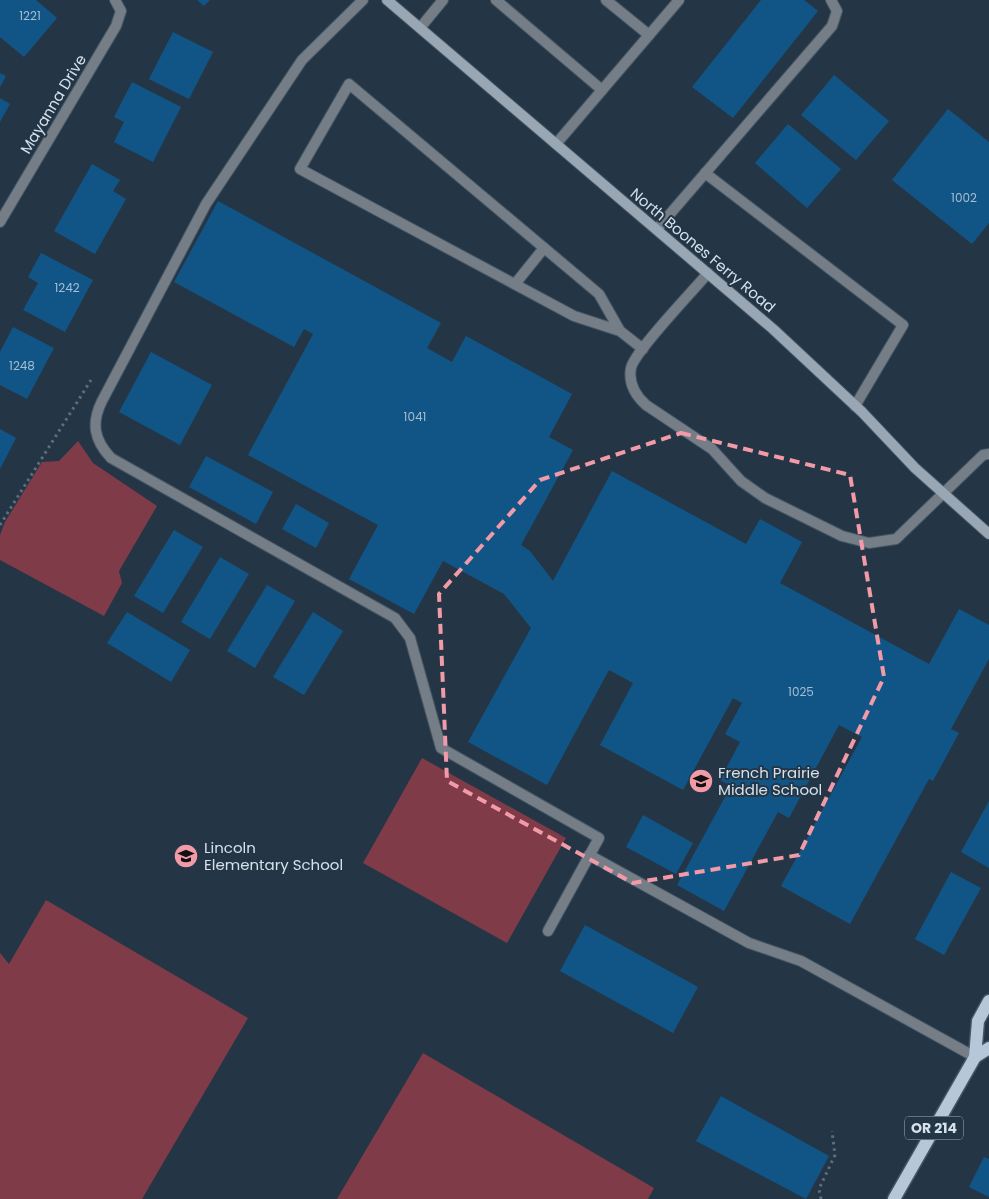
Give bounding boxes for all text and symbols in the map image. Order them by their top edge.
house number: 1221 [19,7,41,24]
street label: Mayanna Drive [15,50,91,158]
street label: North Boones Ferry Road [626,183,780,317]
house number: 1002 [951,189,977,206]
house number: 1242 [54,279,80,296]
house number: 1248 [9,357,35,374]
house number: 1041 [404,408,426,425]
house number: 1025 [788,683,814,700]
place label: French Prairie Middle School [718,762,822,800]
school or university icon: French Prairie Middle School [688,768,714,794]
place label: Lincoln Elementary School [204,837,343,875]
school or university icon: Lincoln Elementary School [173,843,199,869]
road number: OR 214 [905,1116,963,1140]

